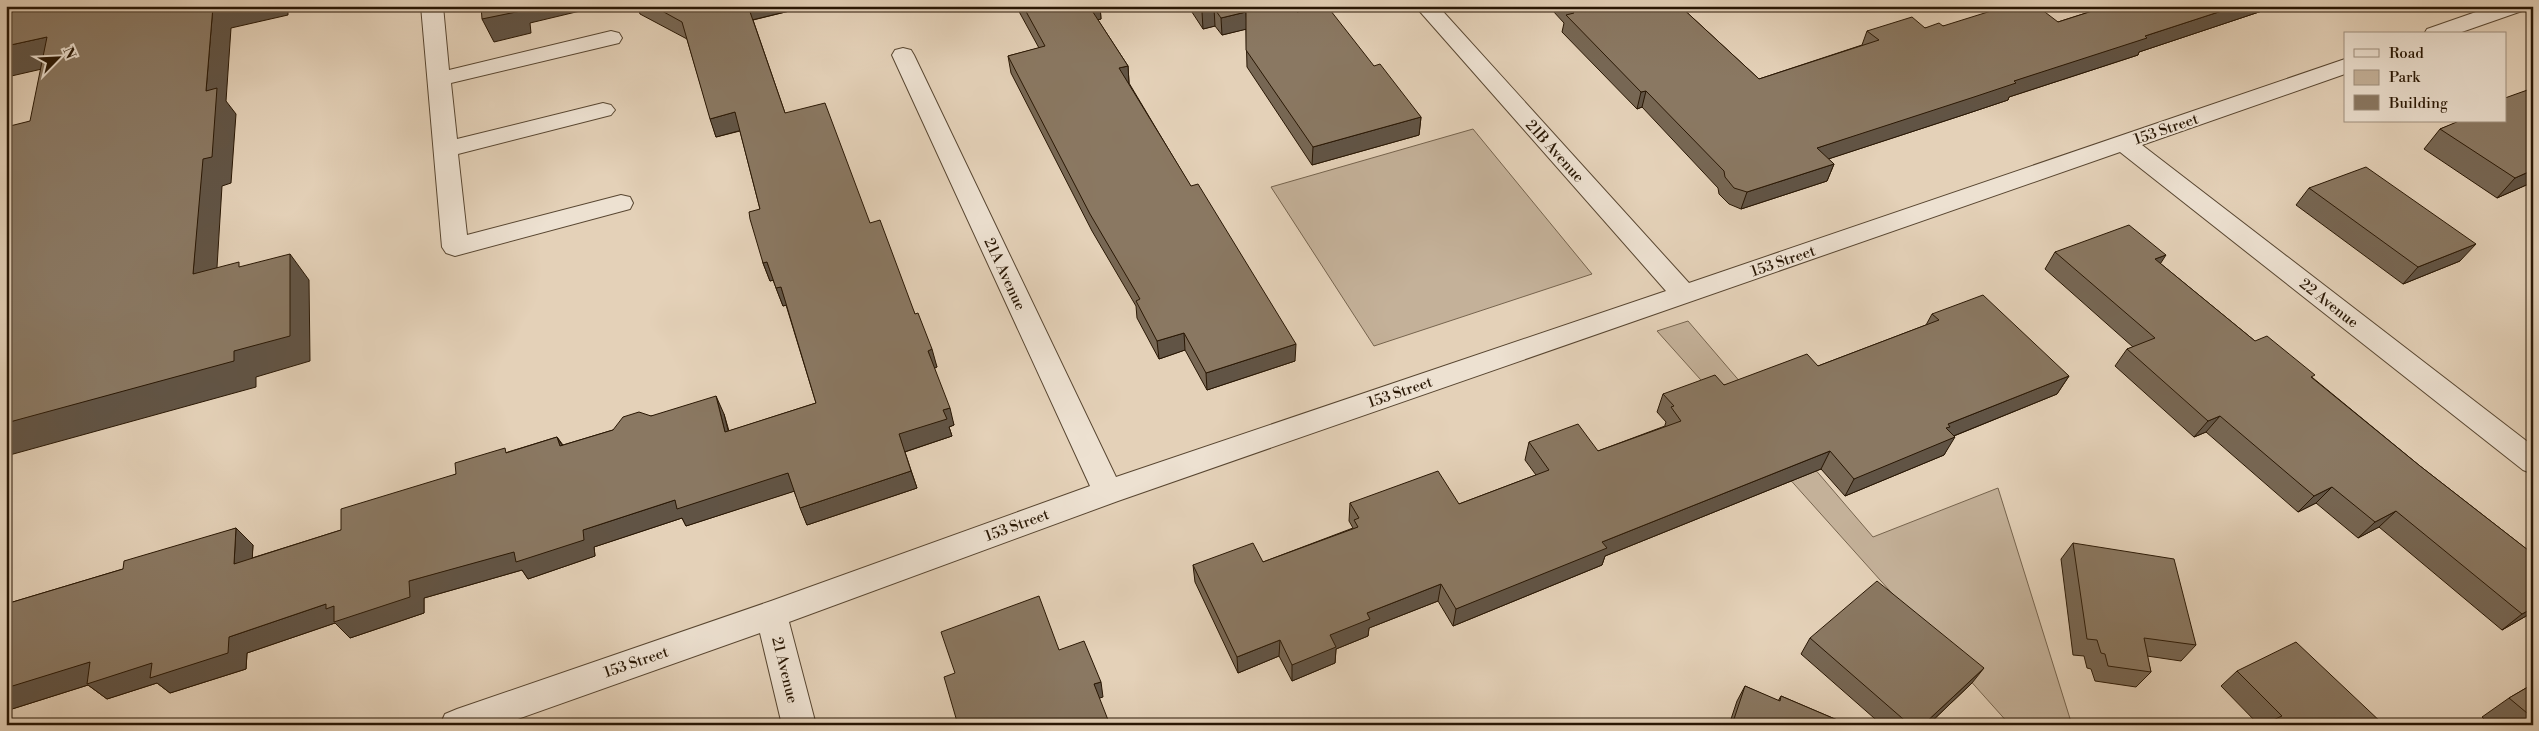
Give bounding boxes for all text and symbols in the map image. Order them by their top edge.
north arrow [32,32,82,82]
legend [2344,32,2506,122]
text: N [58,44,79,62]
text: Road [2389,44,2424,63]
text: Park [2389,68,2421,87]
text: Building [2388,94,2448,113]
street label: 153 Street [2131,109,2202,149]
street label: 21B Avenue [1521,116,1588,187]
street label: 21A Avenue [979,235,1030,314]
street label: 153 Street [1748,241,1819,281]
street label: 22 Avenue [2295,274,2362,332]
street label: 153 Street [1365,372,1436,412]
street label: 153 Street [983,505,1052,546]
street label: 21 Avenue [767,635,802,705]
street label: 153 Street [601,642,672,682]

